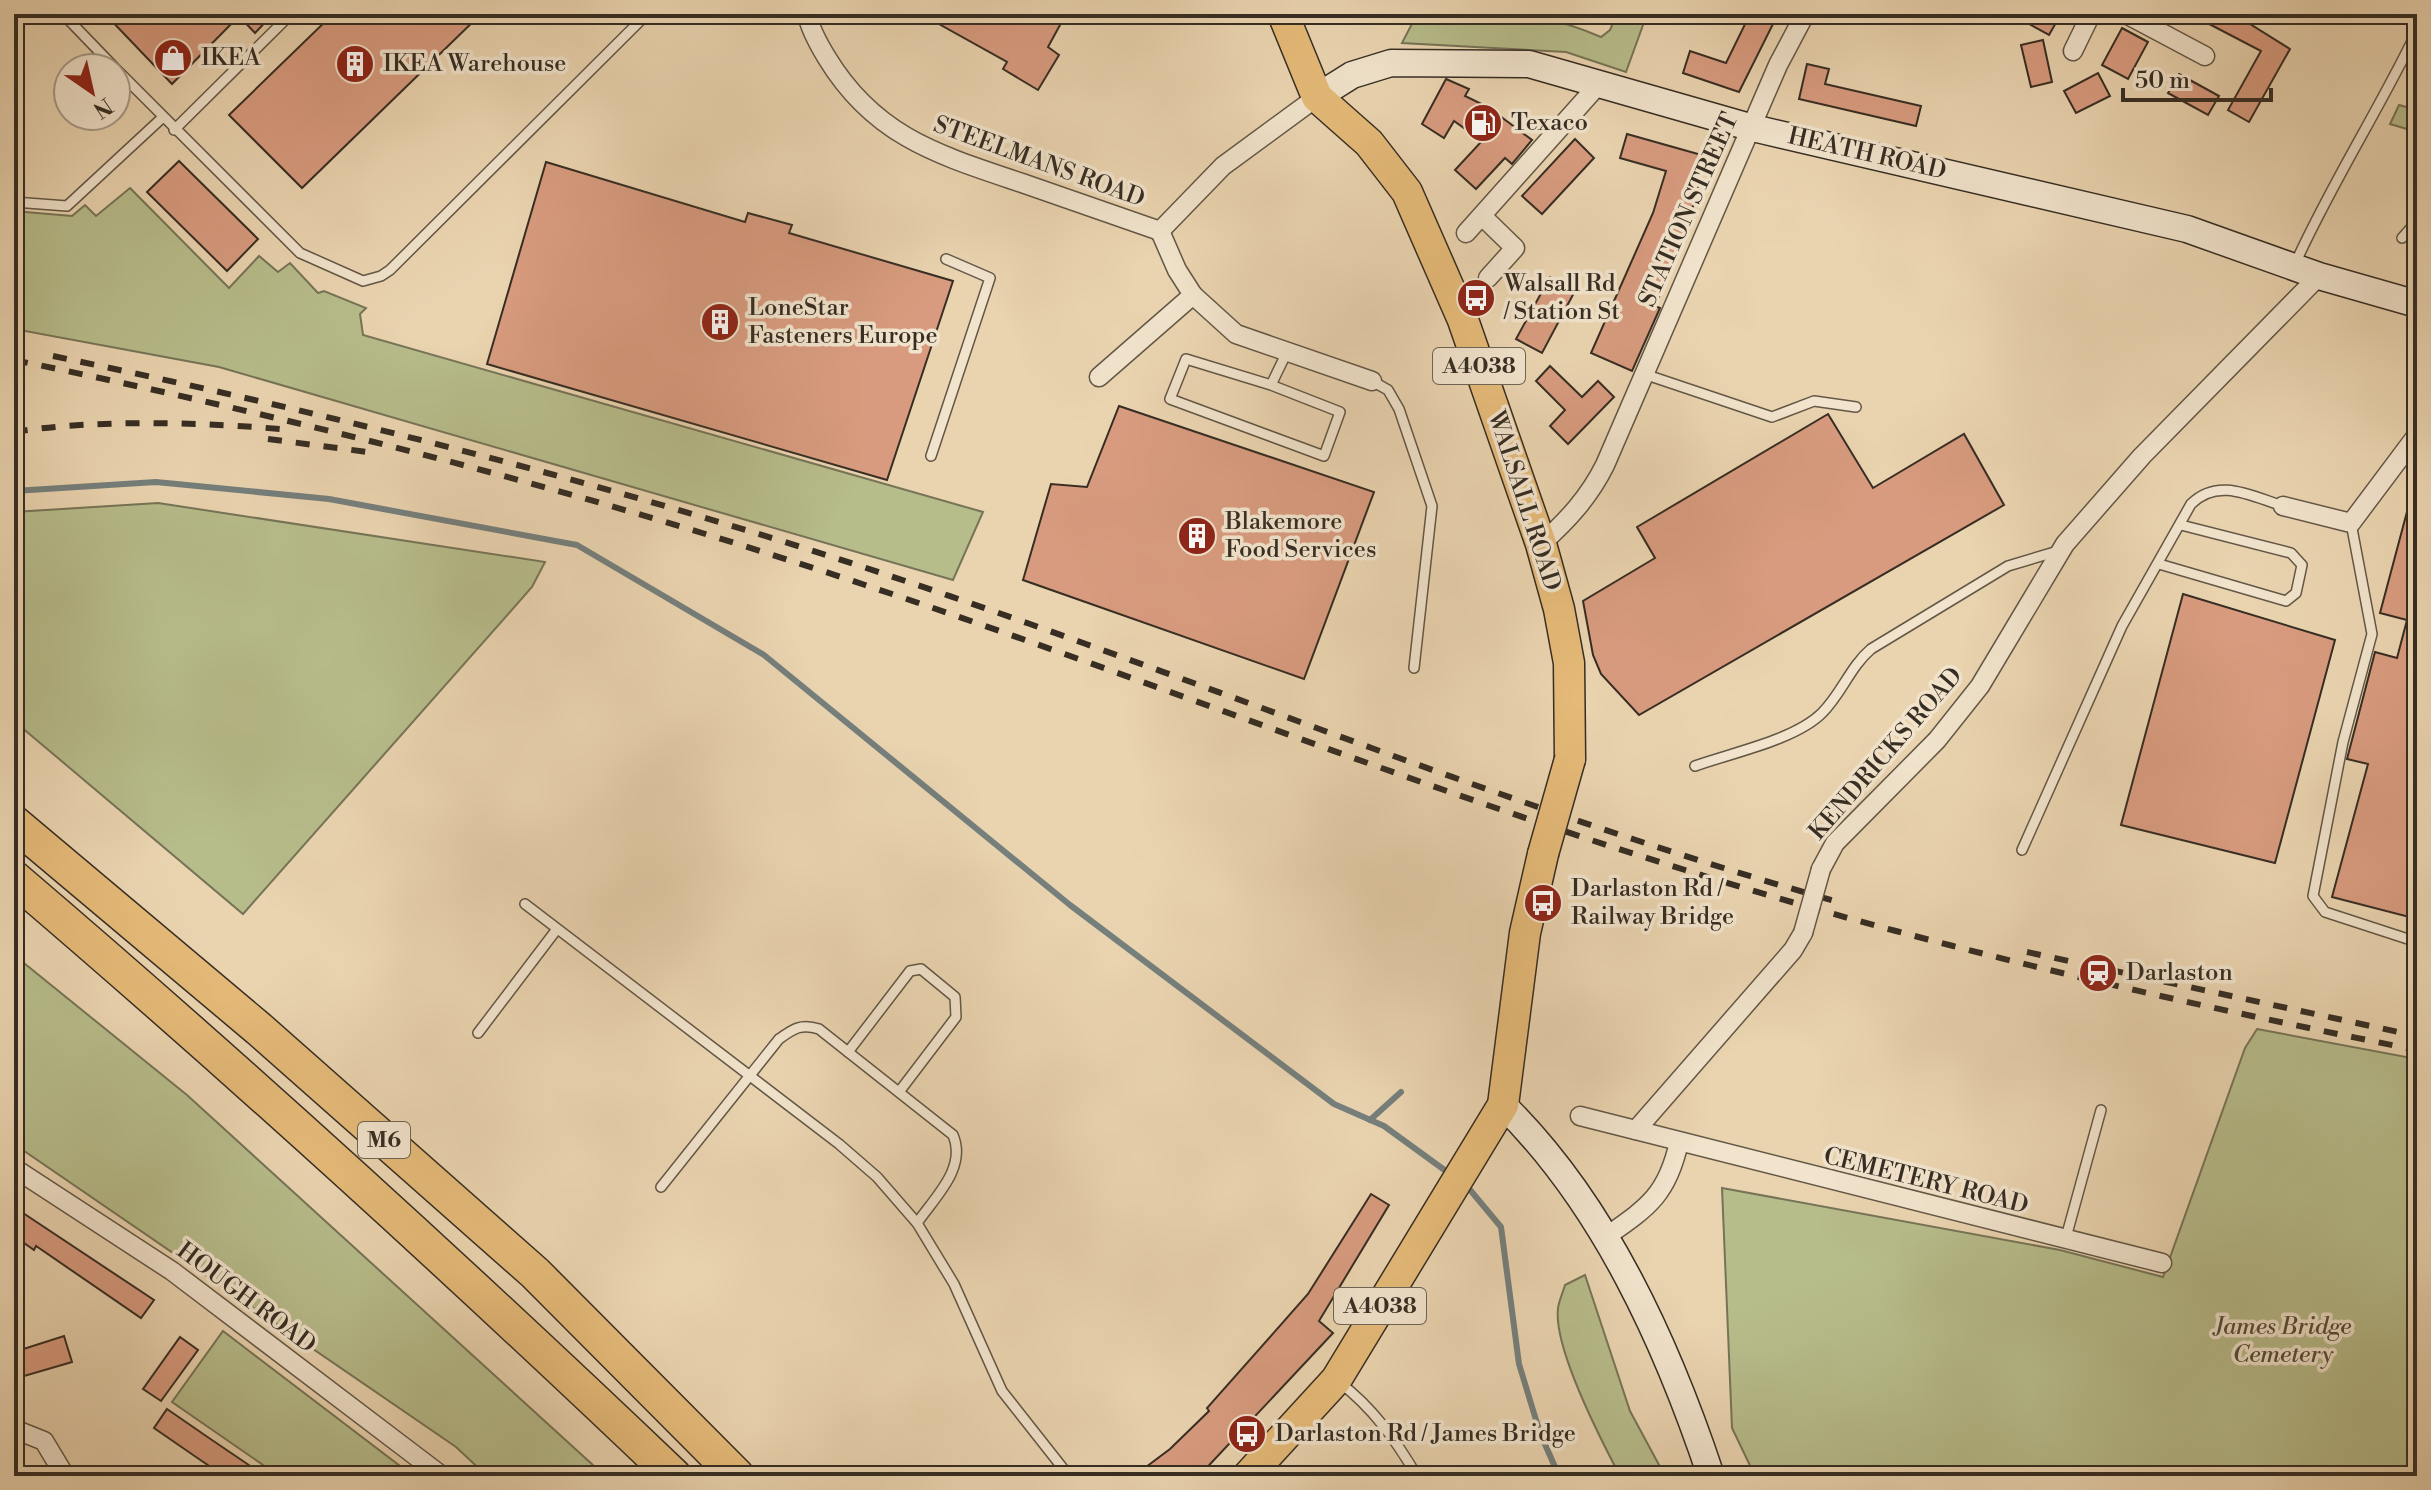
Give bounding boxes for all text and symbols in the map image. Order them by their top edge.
shop icon: IKEA [152,37,194,79]
place label: IKEA [201,43,261,73]
building icon: IKEA Warehouse [334,43,376,85]
place label: IKEA Warehouse [383,49,566,79]
north arrow [52,52,132,132]
scale bar [2123,52,2271,102]
text: 50 m [2135,66,2190,96]
text: N [87,91,117,124]
fuel station icon: Texaco [1462,102,1504,144]
place label: Texaco [1511,108,1588,138]
street label: STATION STREET [1633,108,1745,312]
street label: STEELMANS ROAD [929,110,1149,214]
street label: HEATH ROAD [1785,121,1949,187]
place label: Walsall Rd / Station St [1503,269,1620,327]
bus stop icon: Walsall Rd / Station St [1455,277,1497,319]
place label: LoneStar Fasteners Europe [748,293,938,351]
building icon: LoneStar Fasteners Europe [699,301,741,343]
road number: A4038 [1433,348,1525,384]
street label: WALSALL ROAD [1480,406,1567,595]
place label: Blakemore Food Services [1224,507,1376,565]
building icon: Blakemore Food Services [1176,515,1218,557]
street label: KENDRICKS ROAD [1803,661,1969,847]
place label: Darlaston Rd / Railway Bridge [1571,874,1734,932]
bus stop icon: Darlaston Rd / Railway Bridge [1522,882,1564,924]
station icon: Darlaston [2077,952,2119,994]
place label: Darlaston [2126,958,2233,988]
road number: M6 [358,1122,410,1158]
street label: CEMETERY ROAD [1821,1141,2031,1221]
street label: HOUGH ROAD [170,1236,322,1360]
road number: A4038 [1334,1288,1426,1324]
park label: James Bridge Cemetery [2212,1312,2351,1370]
bus stop icon: Darlaston Rd / James Bridge [1226,1413,1268,1455]
place label: Darlaston Rd / James Bridge [1275,1419,1576,1449]

